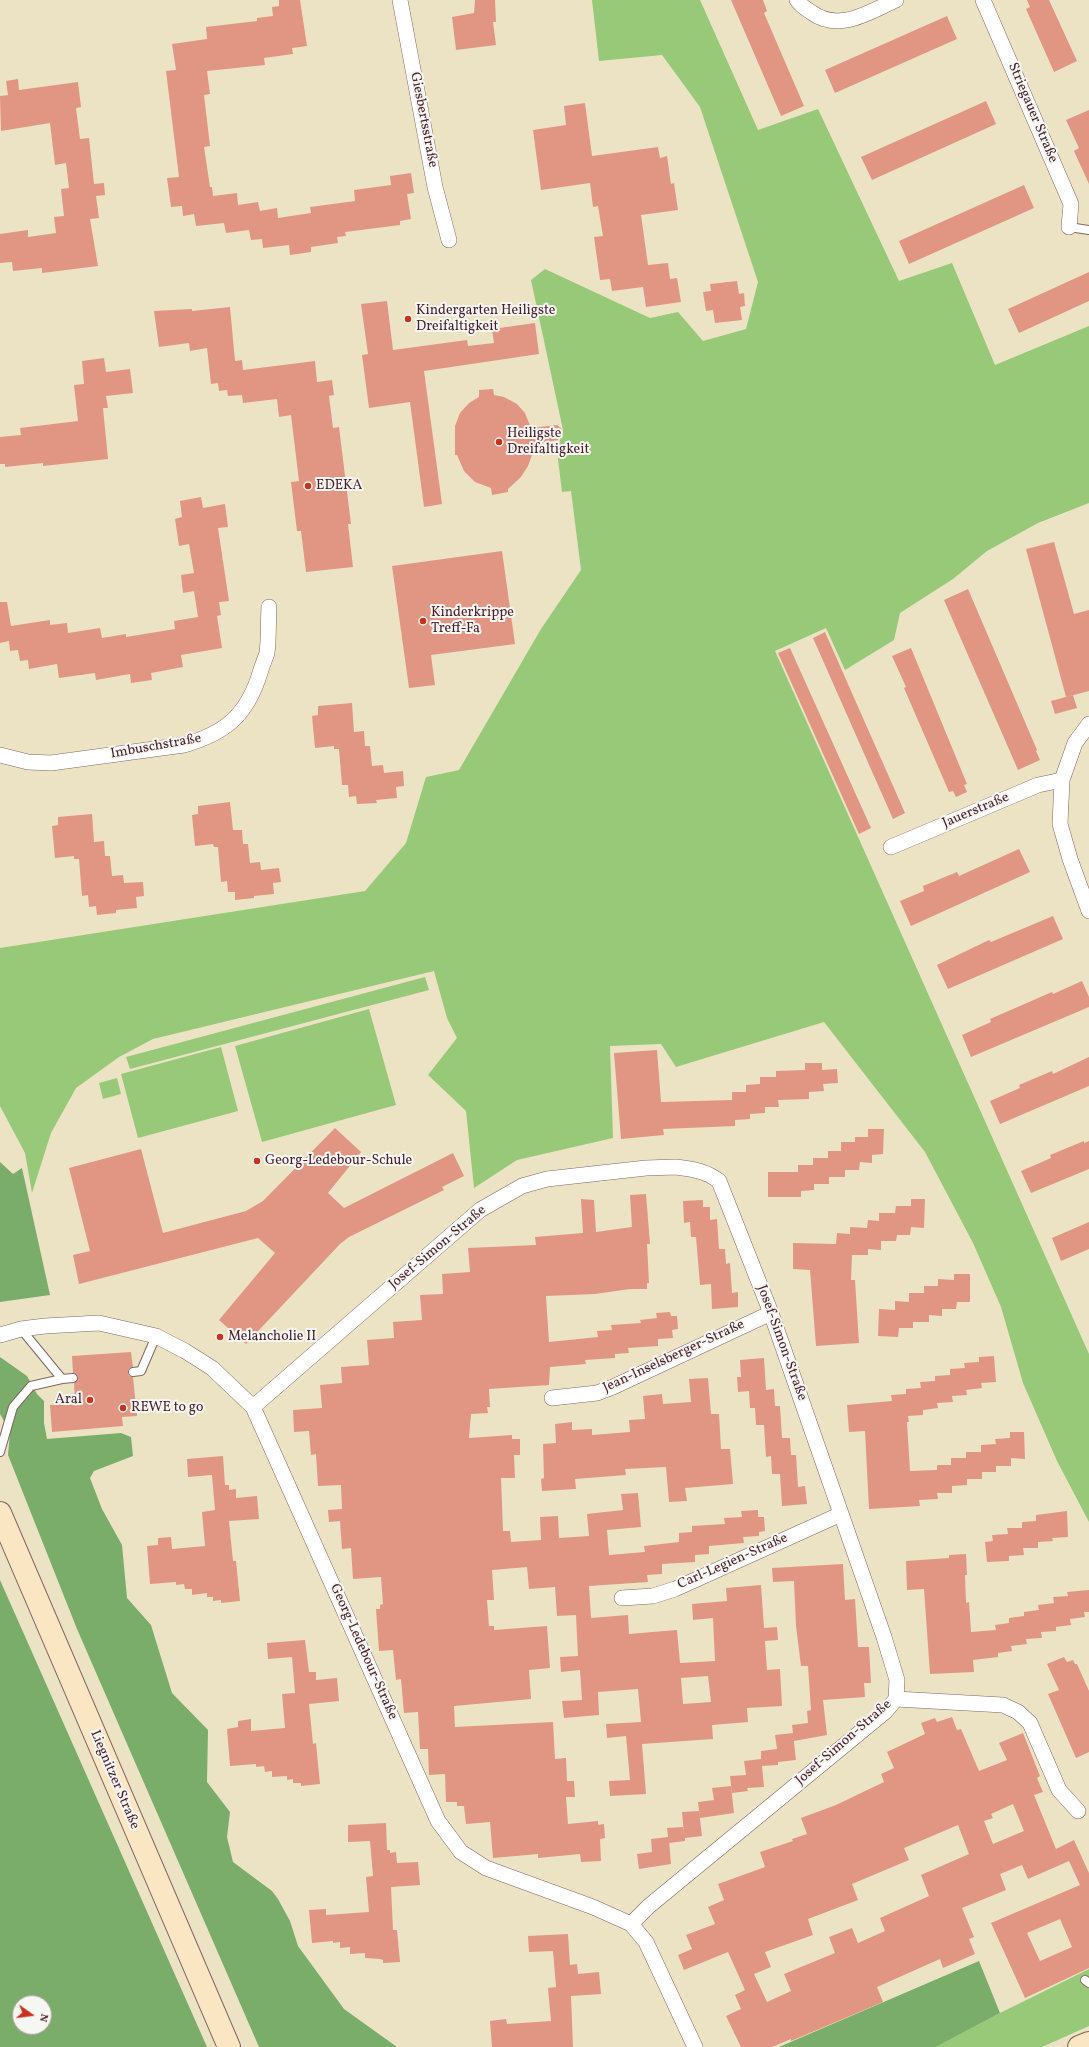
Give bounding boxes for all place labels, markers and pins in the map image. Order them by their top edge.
place label: Kindergarten Heiligste Dreifaltigkeit [416,303,555,336]
marker: Kindergarten Heiligste Dreifaltigkeit [403,314,413,324]
place label: Heiligste Dreifaltigkeit [507,426,589,458]
marker: Heiligste Dreifaltigkeit [494,437,504,447]
place label: EDEKA [316,478,362,494]
marker: EDEKA [303,481,313,491]
place label: Kinderkrippe Treff-Fa [431,605,514,638]
marker: Kinderkrippe Treff-Fa [418,616,428,626]
place label: Georg-Ledebour-Schule [265,1153,412,1169]
marker: Georg-Ledebour-Schule [252,1156,262,1166]
place label: Melancholie II [228,1329,316,1345]
marker: Melancholie II [215,1332,225,1342]
place label: Aral [55,1392,82,1408]
marker: Aral [85,1395,95,1405]
place label: REWE to go [131,1400,203,1416]
marker: REWE to go [118,1403,128,1413]

